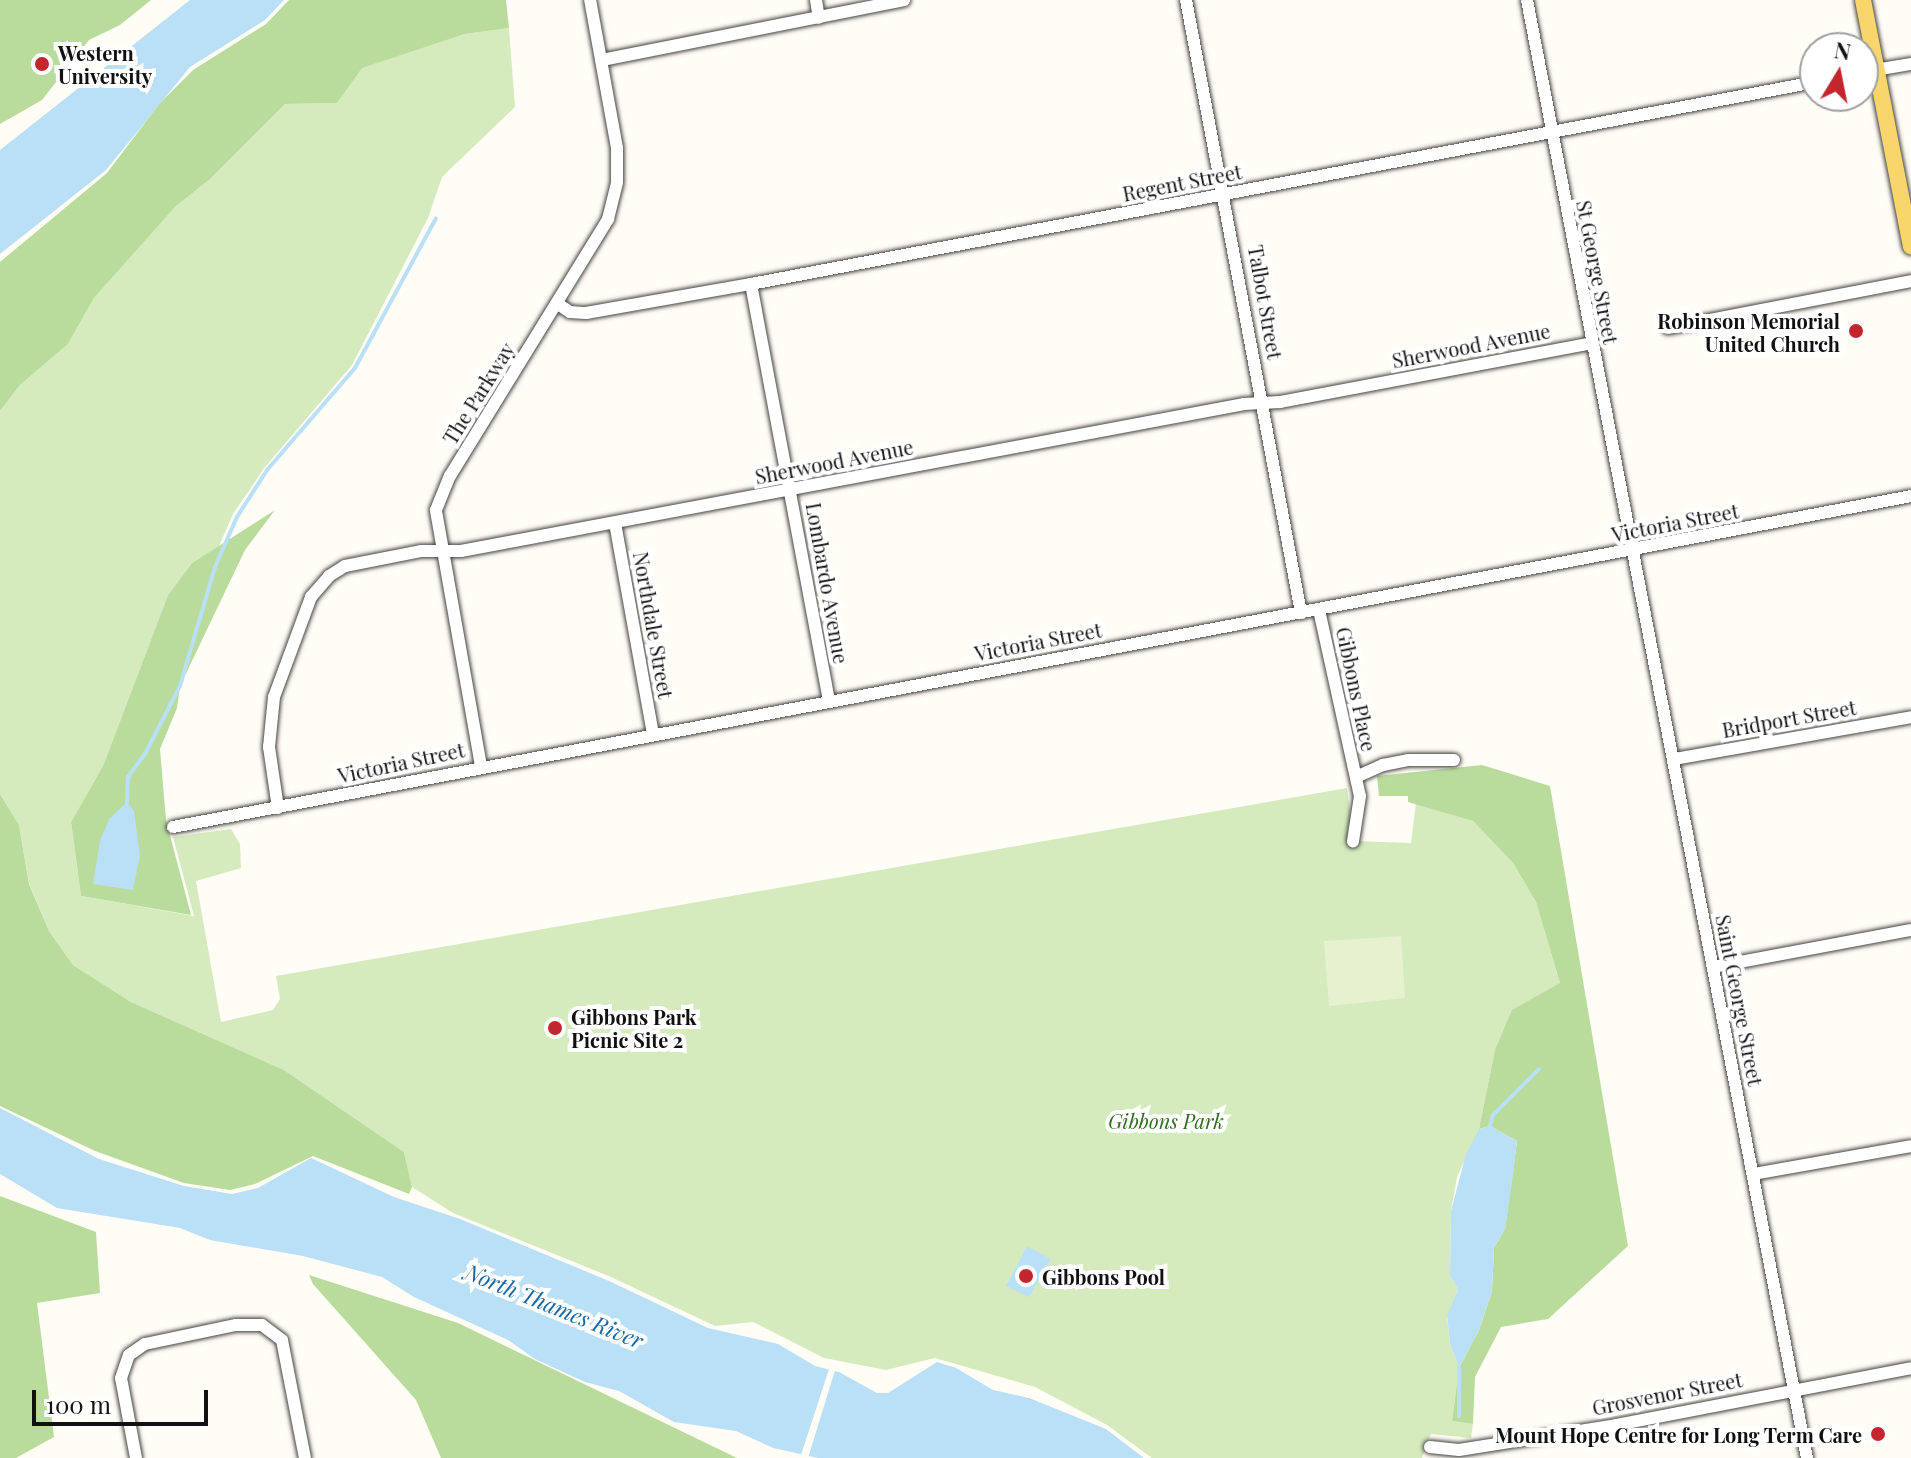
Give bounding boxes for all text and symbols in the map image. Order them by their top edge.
north arrow [1799,32,1879,112]
text: N [1832,34,1853,66]
place label: Western University [58,40,152,87]
marker: Western University [33,55,51,73]
street label: Regent Street [1120,159,1244,205]
street label: St George Street [1572,198,1624,346]
street label: Talbot Street [1244,243,1288,361]
place label: Robinson Memorial United Church [1657,308,1840,355]
street label: Sherwood Avenue [1390,318,1552,372]
marker: Robinson Memorial United Church [1847,322,1865,340]
street label: The Parkway [437,338,519,448]
street label: Sherwood Avenue [753,434,915,488]
street label: Victoria Street [1609,498,1741,546]
street label: Lombardo Avenue [802,500,854,666]
street label: Northdale Street [629,550,679,700]
street label: Victoria Street [972,617,1104,665]
street label: Gibbons Place [1332,625,1382,753]
street label: Bridport Street [1720,694,1858,742]
street label: Victoria Street [335,737,467,787]
street label: Saint George Street [1712,912,1768,1088]
place label: Gibbons Park Picnic Site 2 [571,1004,696,1051]
marker: Gibbons Park Picnic Site 2 [546,1019,564,1037]
park label: Gibbons Park [1108,1108,1224,1132]
water label: North Thames River [461,1258,647,1354]
place label: Gibbons Pool [1042,1264,1165,1288]
marker: Gibbons Pool [1017,1267,1035,1285]
street label: Grosvenor Street [1590,1367,1744,1419]
scale bar [36,1374,212,1424]
text: 100 m [46,1388,111,1420]
place label: Mount Hope Centre for Long Term Care [1494,1422,1862,1446]
marker: Mount Hope Centre for Long Term Care [1869,1425,1887,1443]

